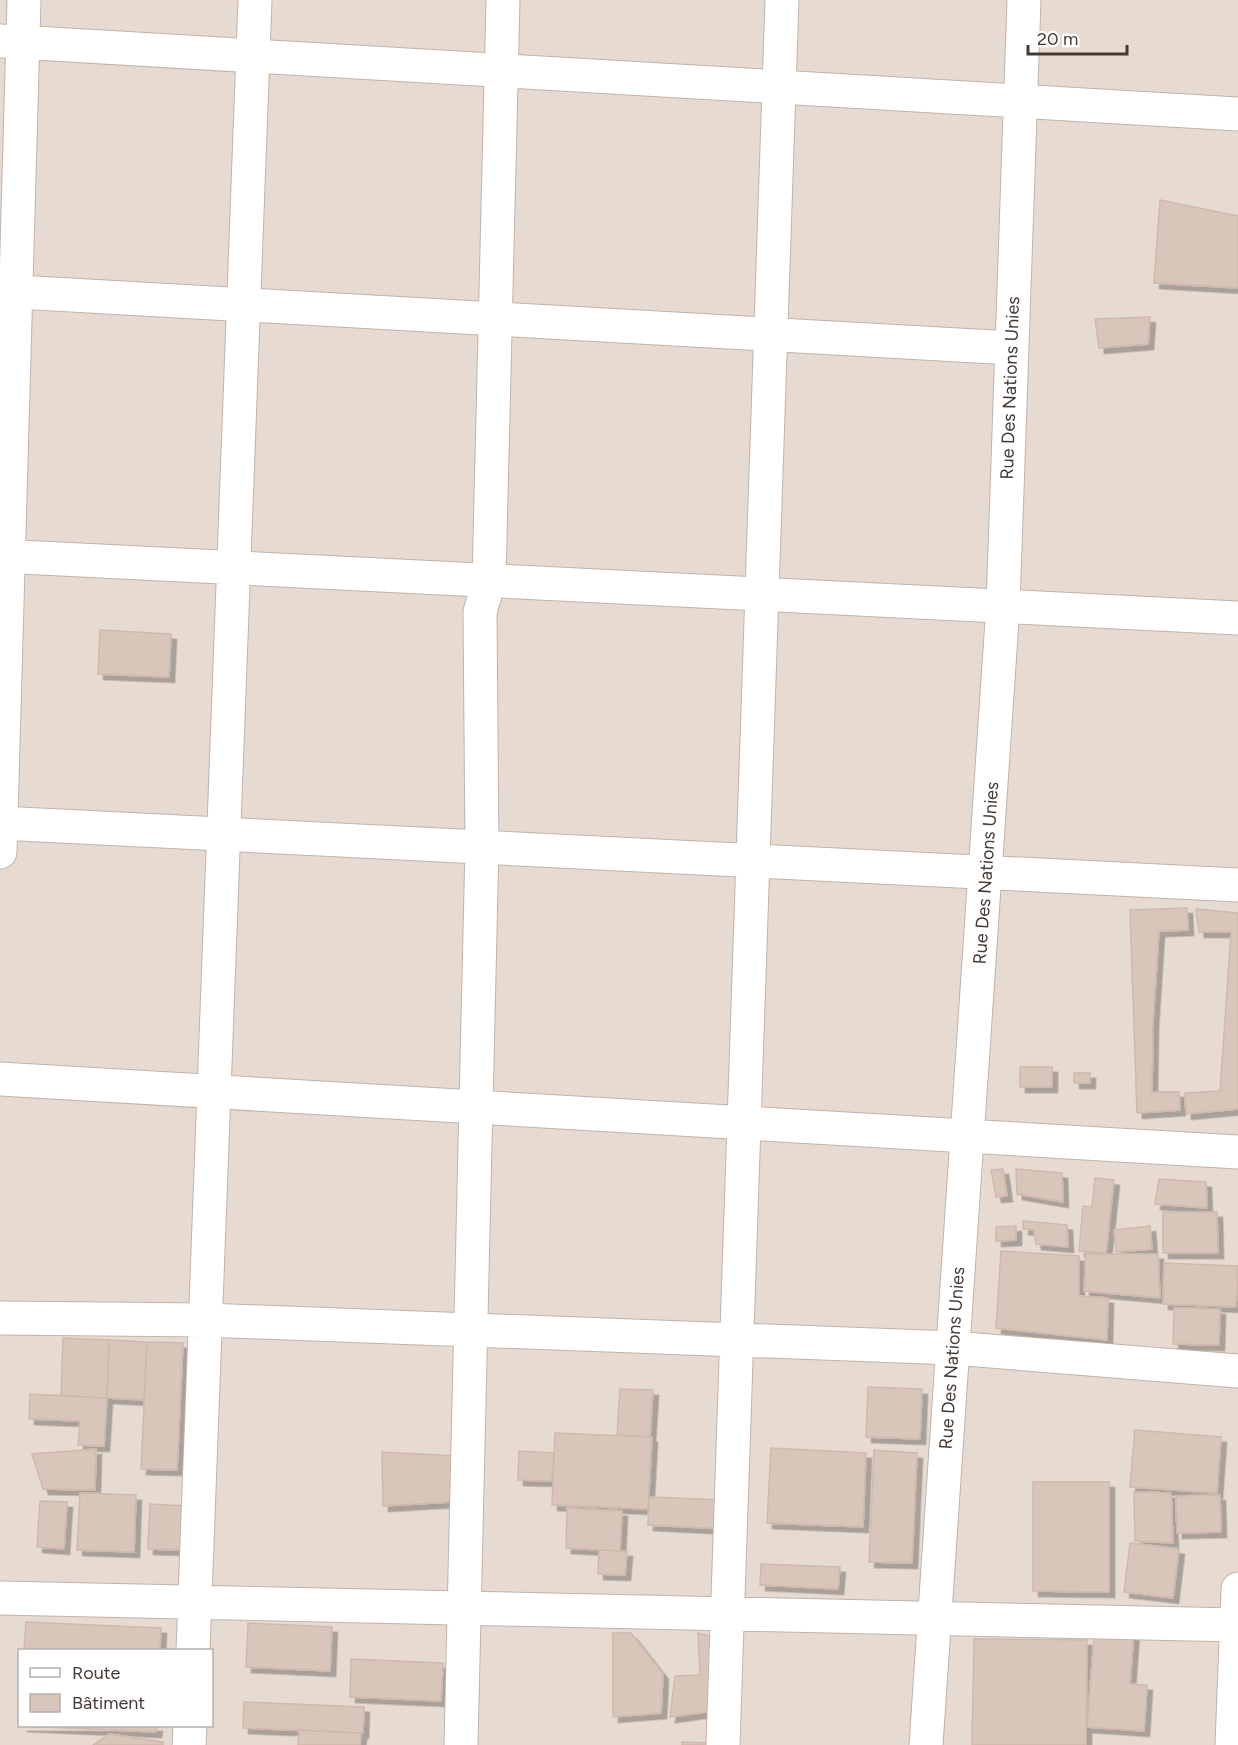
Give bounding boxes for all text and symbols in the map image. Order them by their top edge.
scale bar [1028,18,1127,56]
text: 20 m [1037,28,1078,50]
street label: Rue Des Nations Unies [996,296,1024,480]
street label: Rue Des Nations Unies [969,781,1003,965]
street label: Rue Des Nations Unies [935,1266,969,1450]
legend [18,1649,213,1727]
text: Route [72,1662,121,1684]
text: Bâtiment [72,1692,145,1714]

